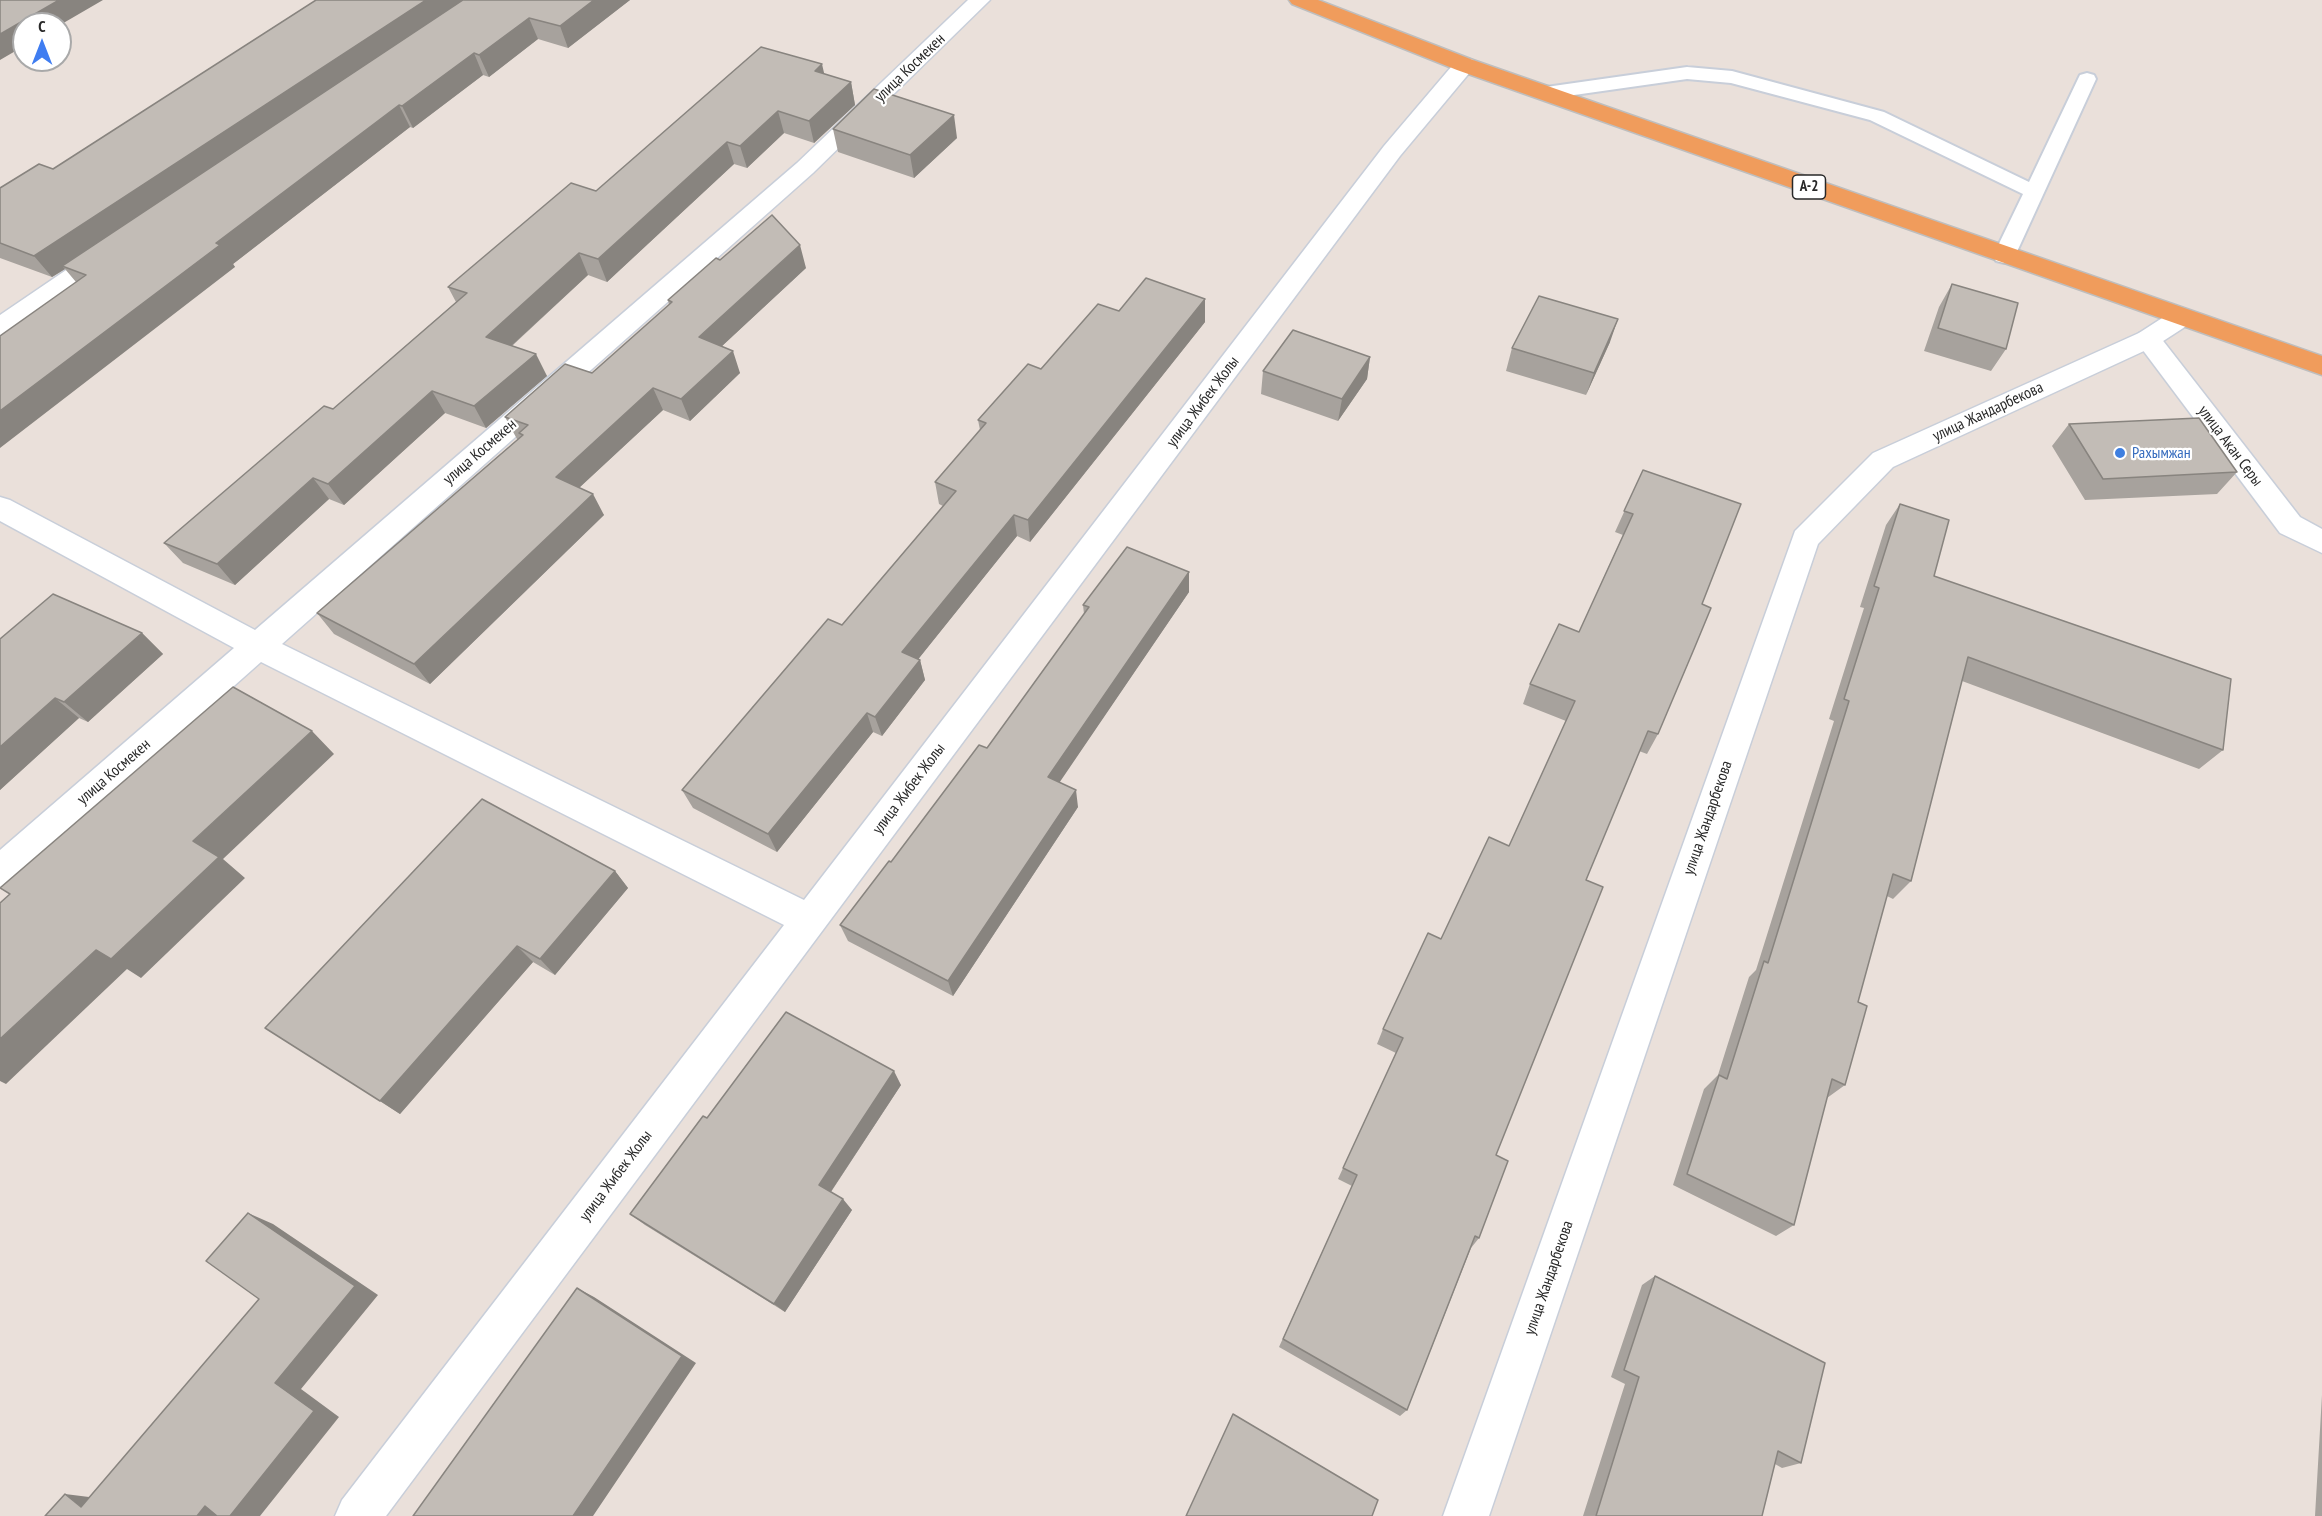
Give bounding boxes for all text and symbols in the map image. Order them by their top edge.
north arrow [12,12,72,72]
text: С [38,16,46,36]
street label: улица Космекен [871,30,949,106]
road number: A-2 [1792,175,1826,199]
street label: улица Жибек Жолы [1163,353,1243,451]
street label: улица Жандарбекова [1930,378,2046,446]
street label: улица Акан Серы [2194,402,2266,490]
street label: улица Космекен [440,415,520,489]
place label: Рахымжан [2132,443,2191,463]
marker: Рахымжан [2113,446,2127,460]
street label: улица Космекен [74,735,154,809]
street label: улица Жибек Жолы [869,740,949,838]
street label: улица Жандарбекова [1679,758,1737,878]
street label: улица Жибек Жолы [576,1127,656,1225]
street label: улица Жандарбекова [1520,1218,1578,1338]

